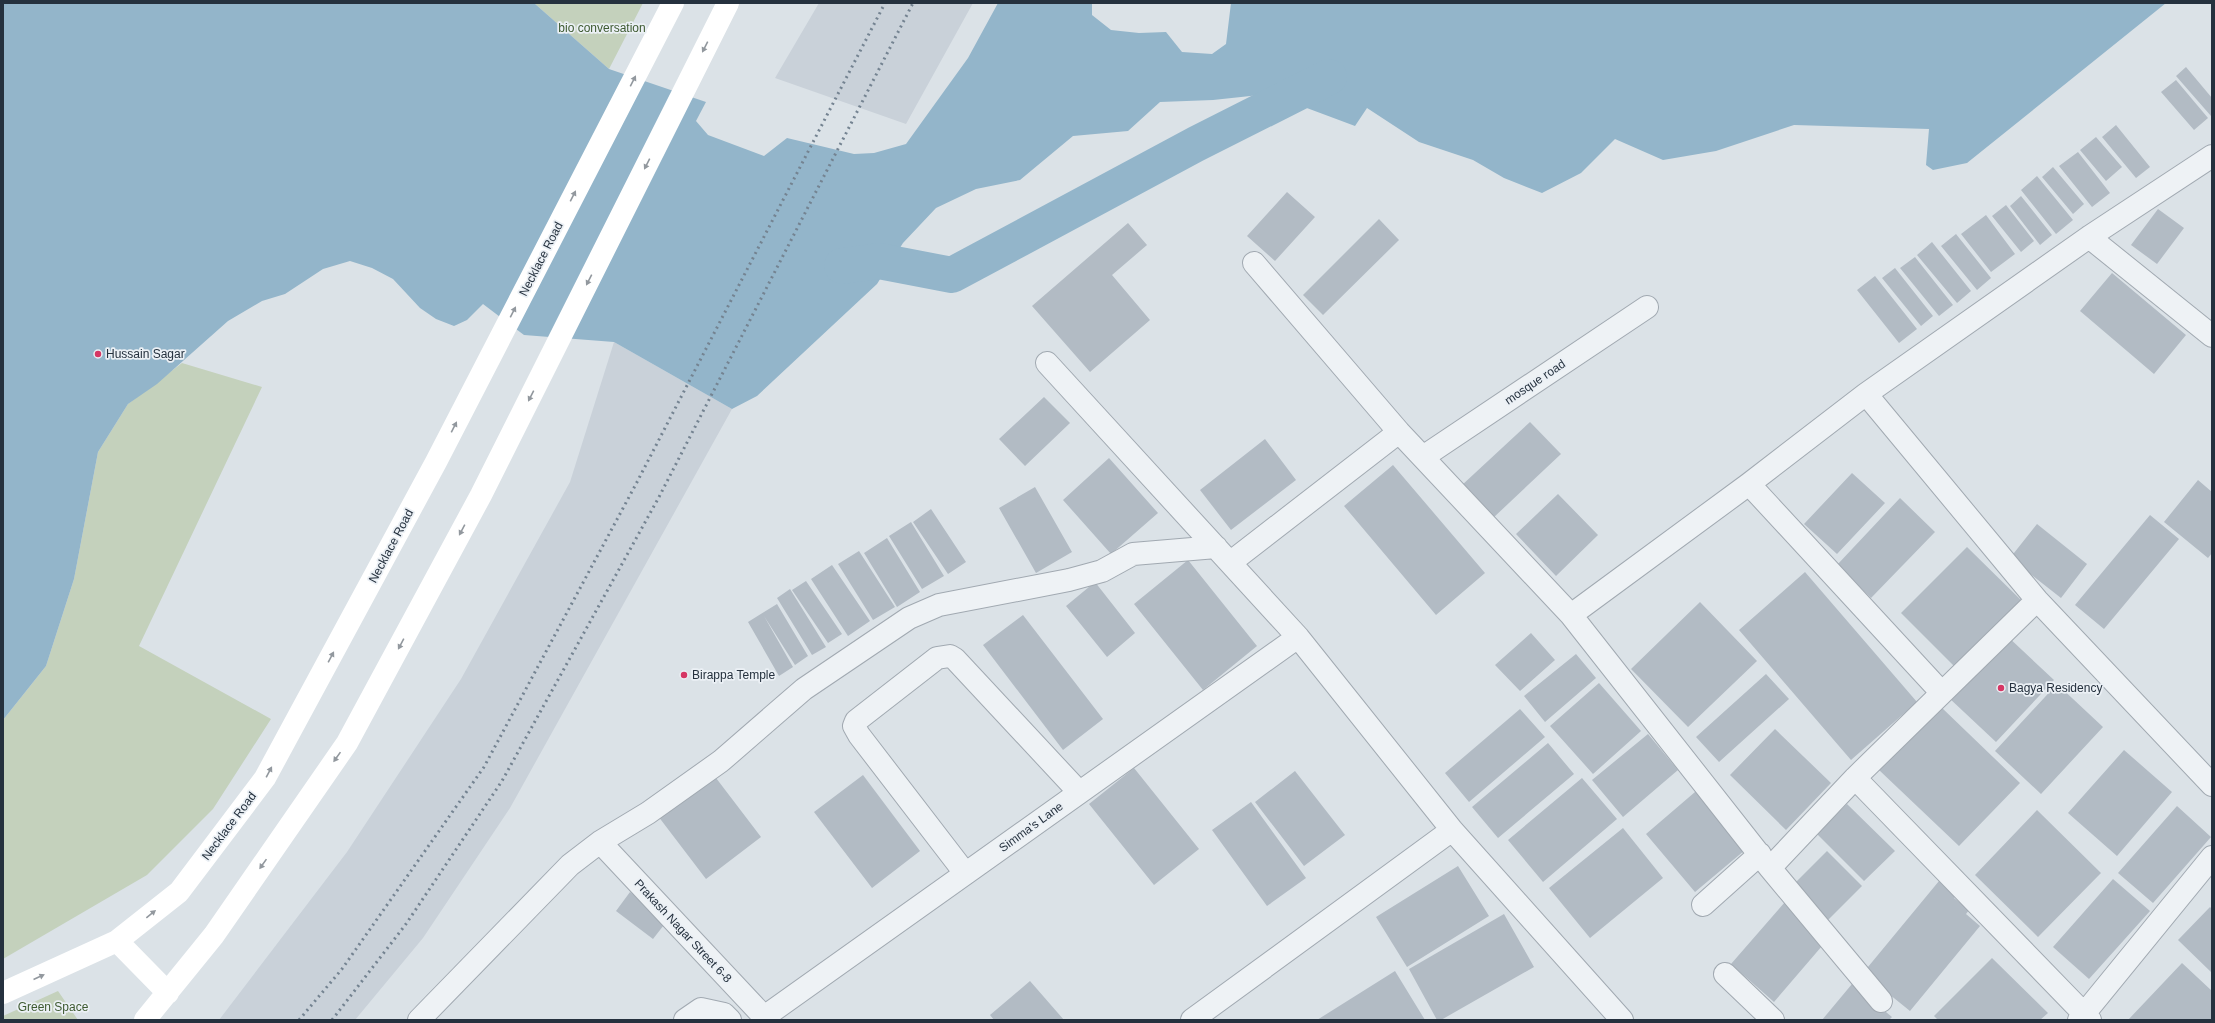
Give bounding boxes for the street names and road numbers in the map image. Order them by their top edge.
street label: Necklace Road [516,220,566,298]
street label: mosque road [1502,357,1568,407]
street label: Necklace Road [366,507,416,585]
street label: Necklace Road [199,789,259,863]
street label: Simma's Lane [996,799,1066,855]
street label: Prakash Nagar Street 6-8 [631,876,735,986]

